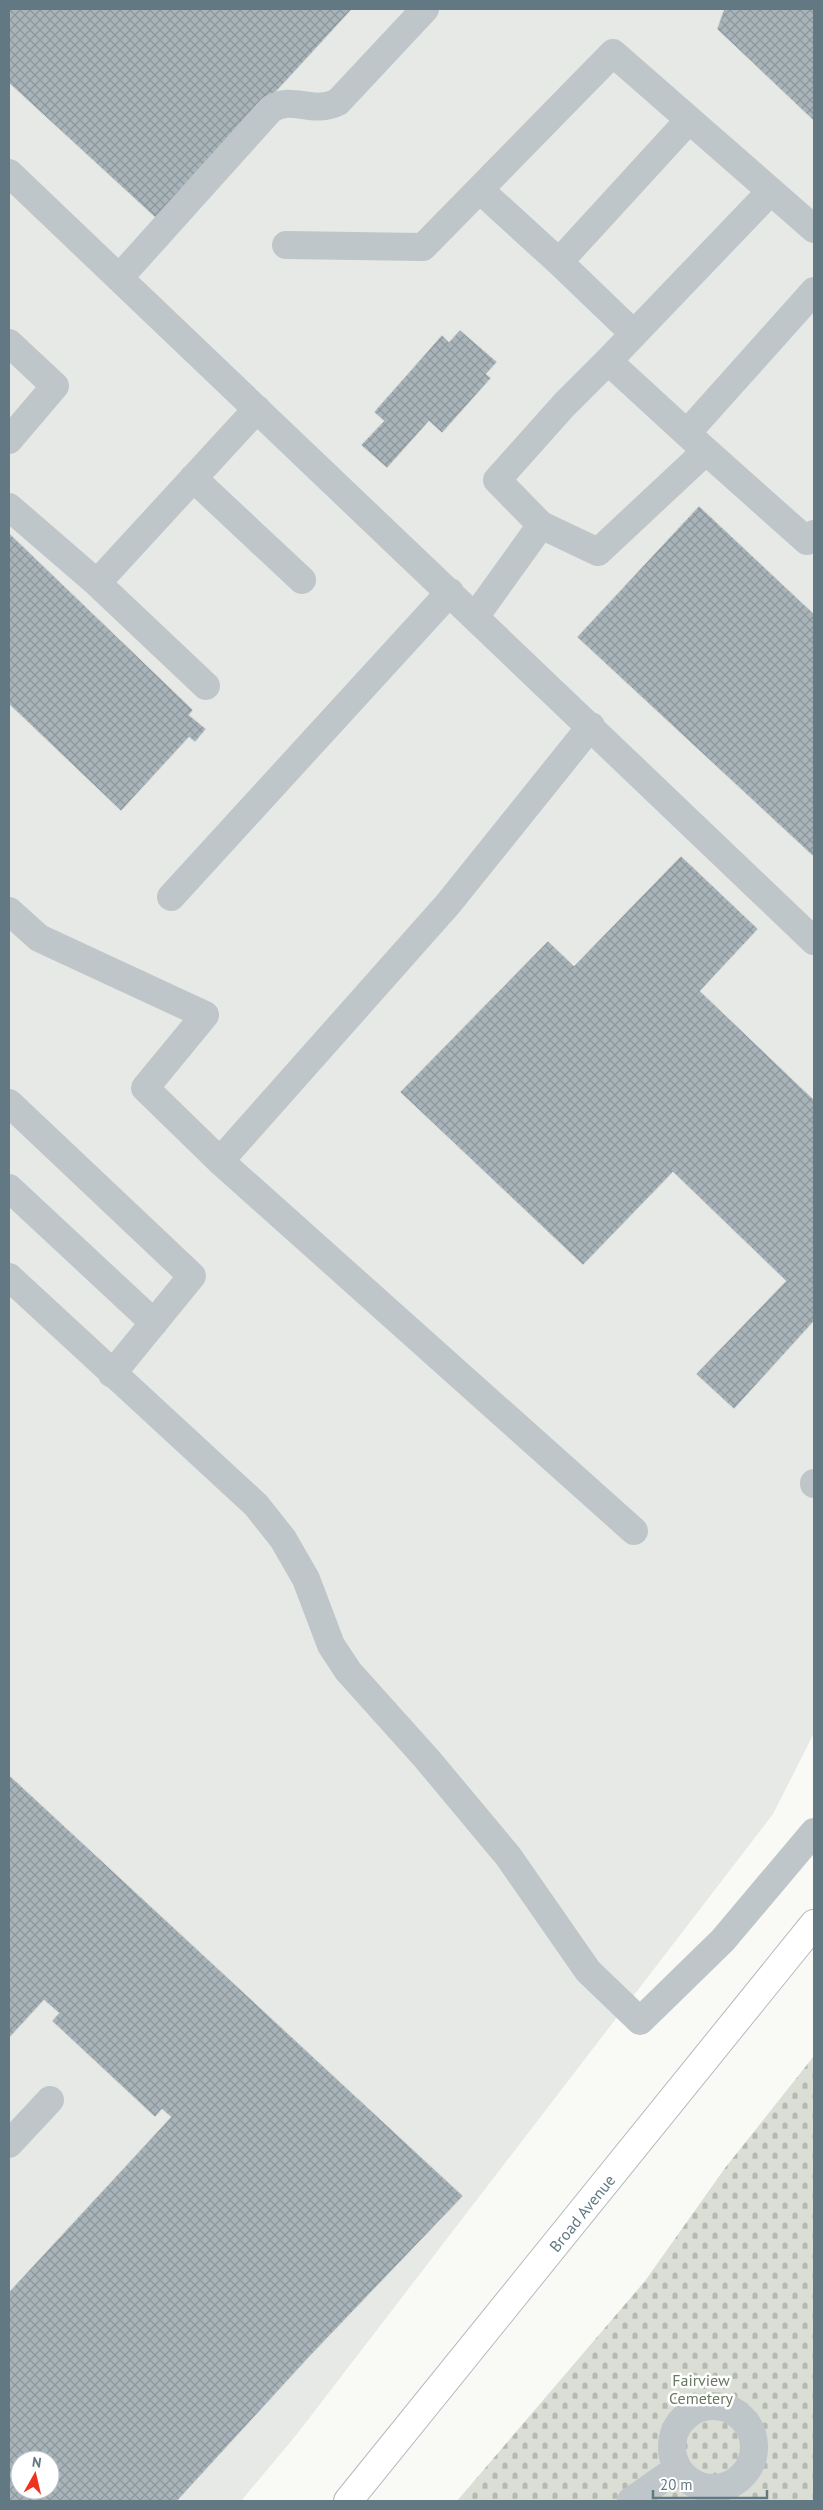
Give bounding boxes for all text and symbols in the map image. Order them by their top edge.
street label: Broad Avenue [545,2170,619,2256]
park label: Fairview Cemetery [669,2370,734,2408]
north arrow [10,2450,60,2500]
text: N [31,2453,43,2472]
scale bar [653,2468,767,2500]
text: 20 m [660,2475,693,2494]

